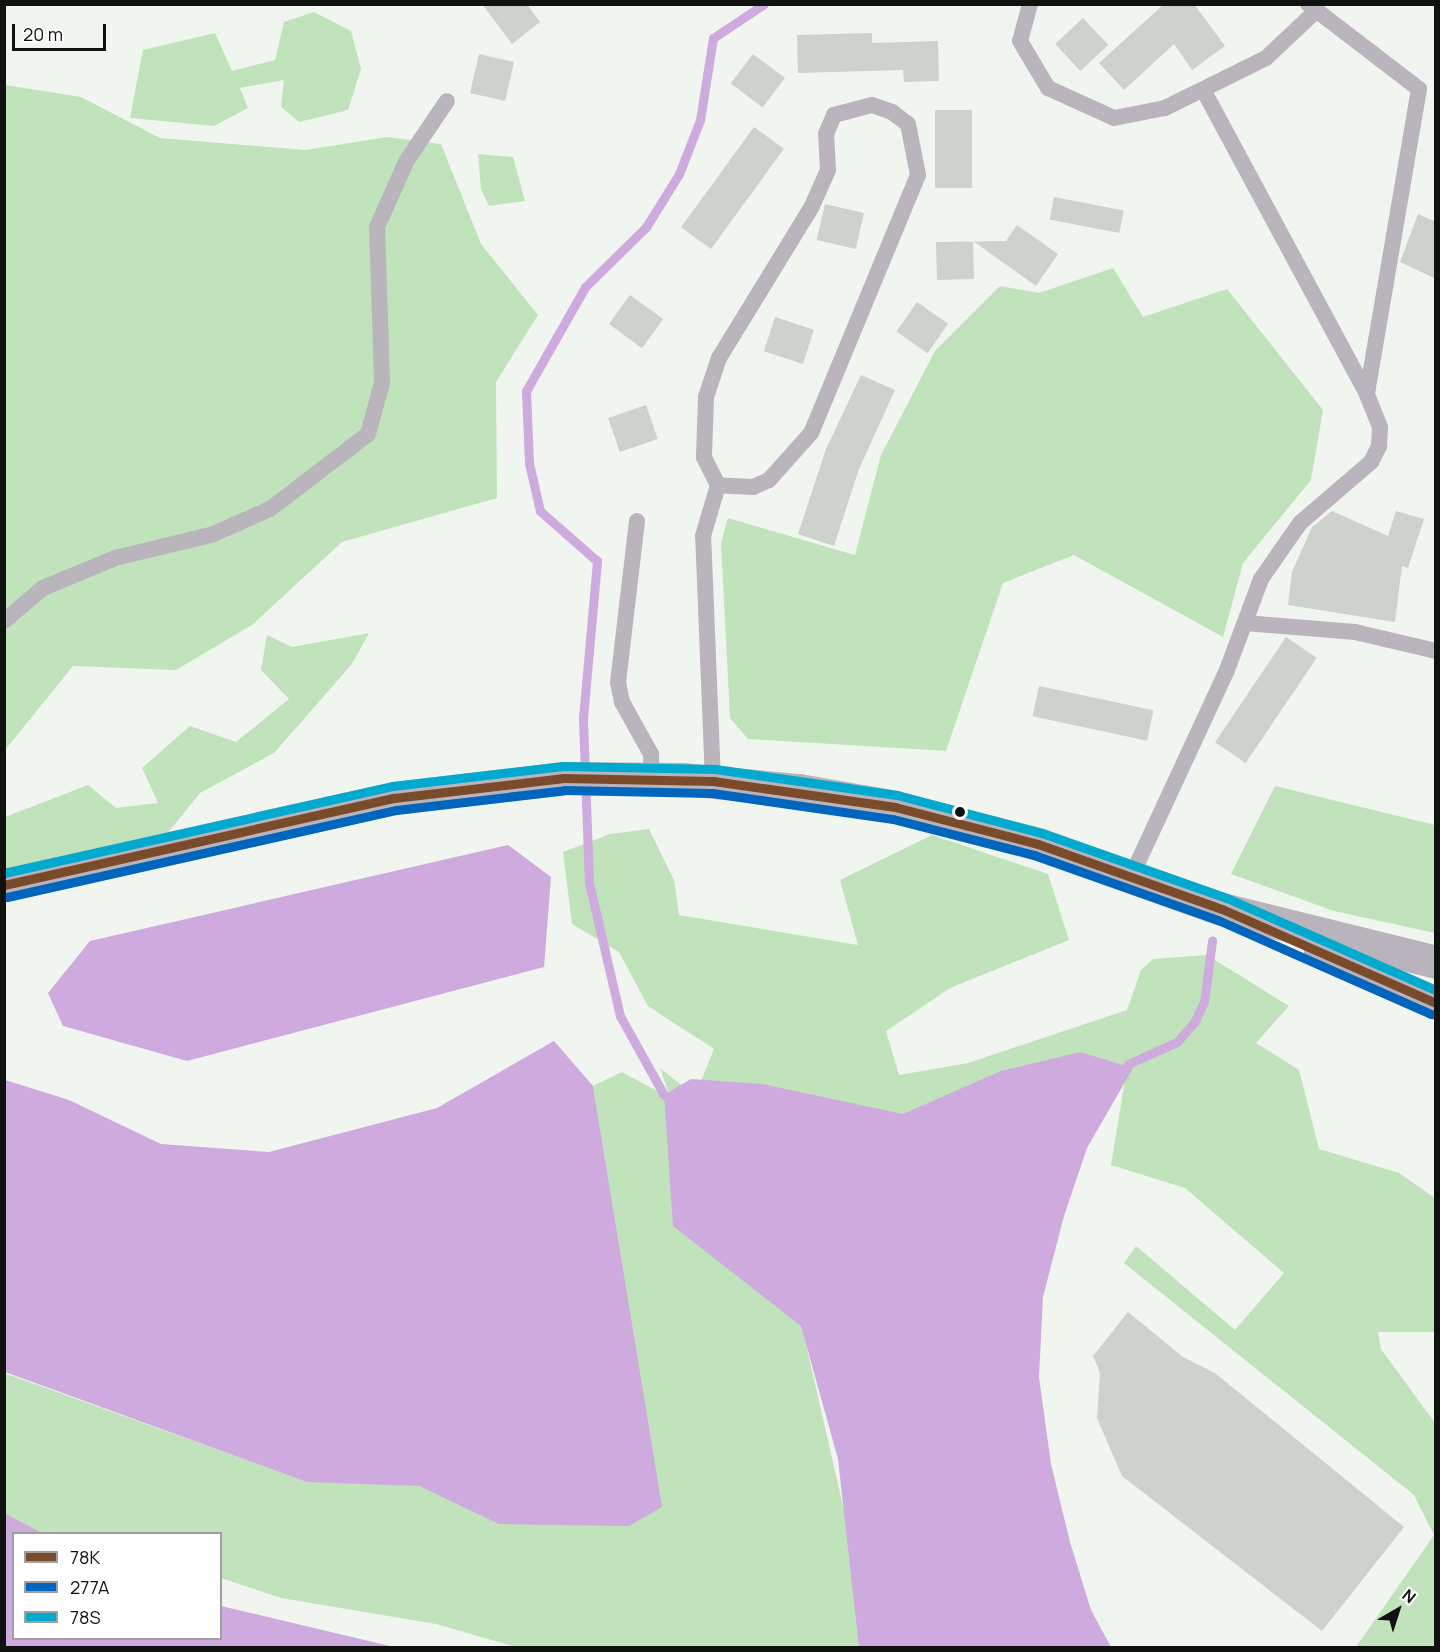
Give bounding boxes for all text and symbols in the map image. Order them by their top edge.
scale bar [15,12,110,50]
text: 20 m [23,22,63,46]
unlabelled marker [954,806,966,818]
legend [12,1532,222,1640]
text: 78K [70,1545,100,1569]
text: 277A [70,1575,110,1599]
north arrow [1368,1580,1428,1640]
text: N [1398,1584,1421,1608]
text: 78S [70,1605,101,1629]

